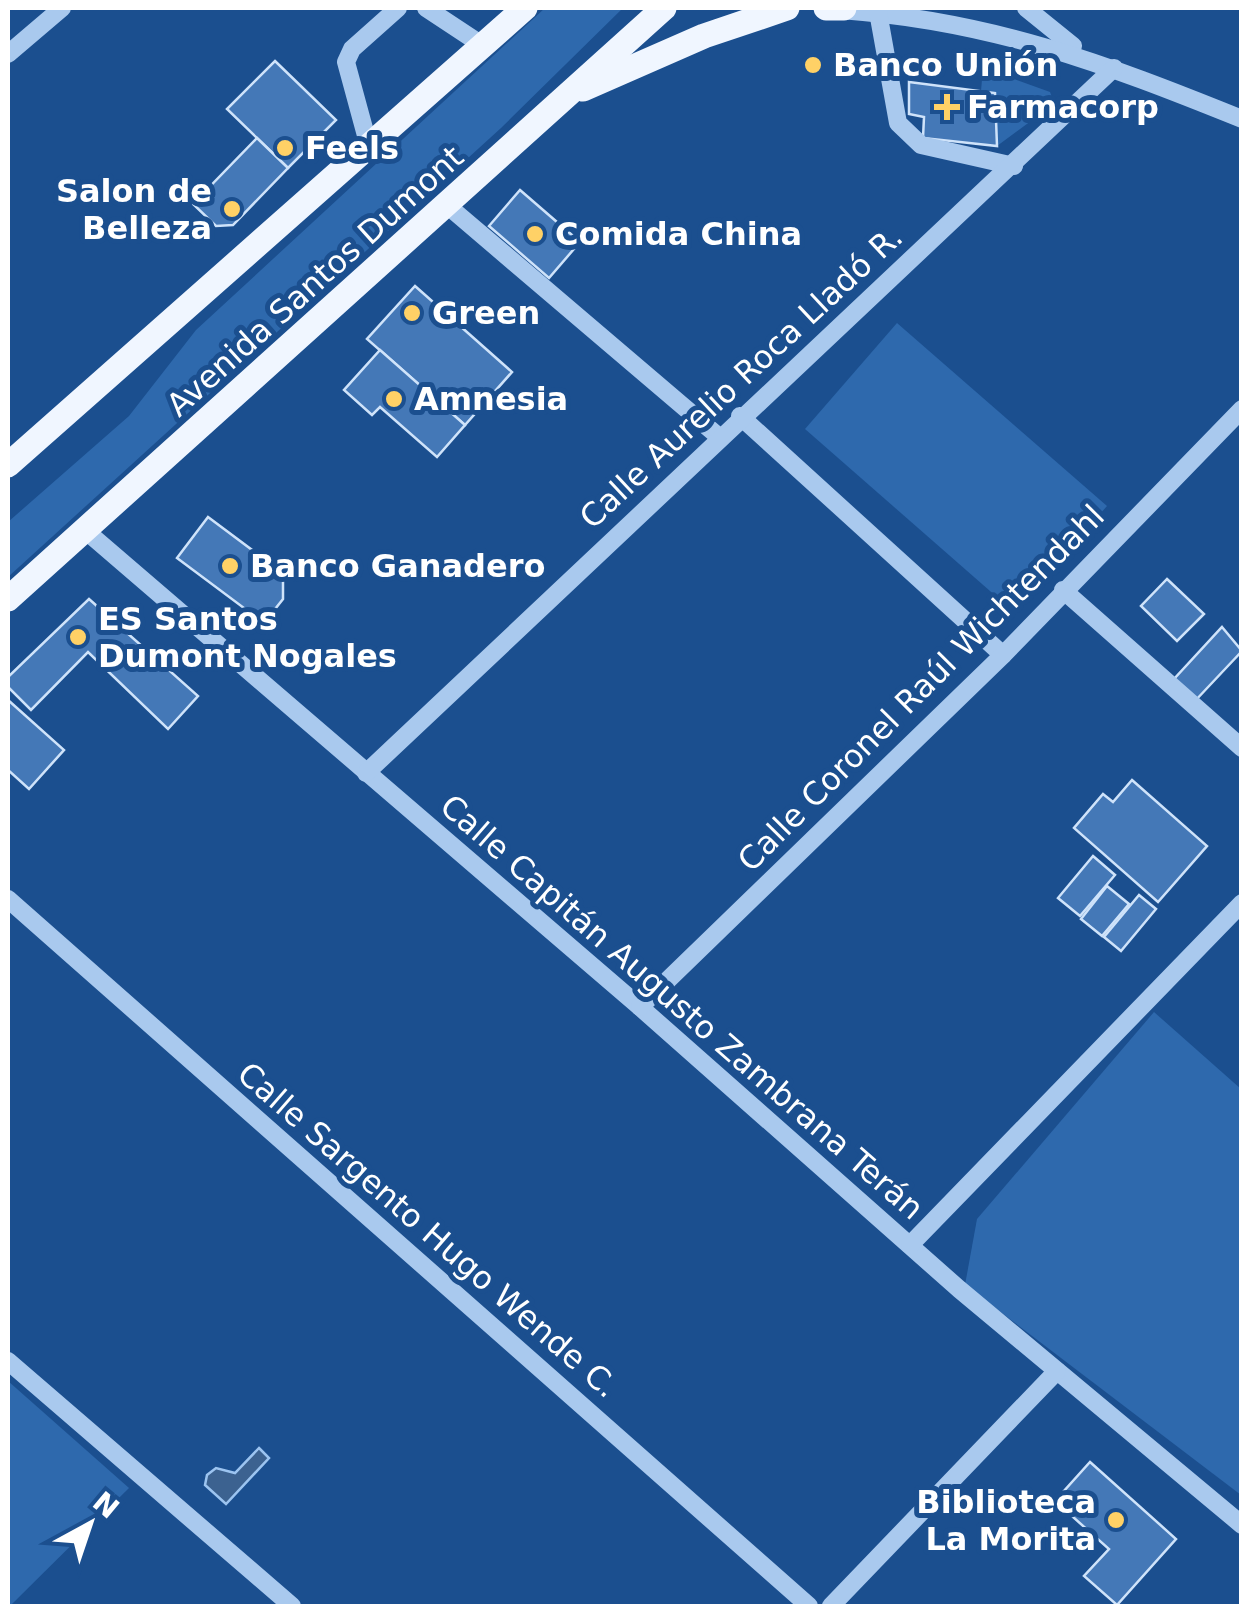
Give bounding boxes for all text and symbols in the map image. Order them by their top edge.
place label: Banco Unión [833,46,1058,84]
marker: Banco Unión [802,54,824,76]
place label: Farmacorp [967,88,1159,126]
marker: Farmacorp [936,96,958,118]
place label: Feels [305,129,399,167]
marker: Feels [274,137,296,159]
street label: Avenida Santos Dumont [159,138,471,424]
place label: Salon de Belleza [56,172,212,247]
marker: Salon de Belleza [221,198,243,220]
place label: Comida China [555,215,802,253]
street label: Calle Aurelio Roca Lladó R. [572,218,910,536]
marker: Comida China [524,223,546,245]
place label: Green [432,294,540,332]
marker: Green [401,302,423,324]
place label: Amnesia [414,380,568,418]
marker: Amnesia [383,388,405,410]
street label: Calle Coronel Raúl Wichtendahl [730,497,1112,879]
place label: Banco Ganadero [250,547,545,585]
marker: Banco Ganadero [219,555,241,577]
place label: ES Santos Dumont Nogales [98,600,397,675]
marker: ES Santos Dumont Nogales [67,626,89,648]
street label: Calle Capitán Augusto Zambrana Terán [433,787,931,1227]
street label: Calle Sargento Hugo Wende C. [230,1054,626,1406]
north arrow [40,1474,140,1574]
place label: Biblioteca La Morita [916,1483,1096,1558]
text: N [86,1485,125,1525]
marker: Biblioteca La Morita [1105,1509,1127,1531]

